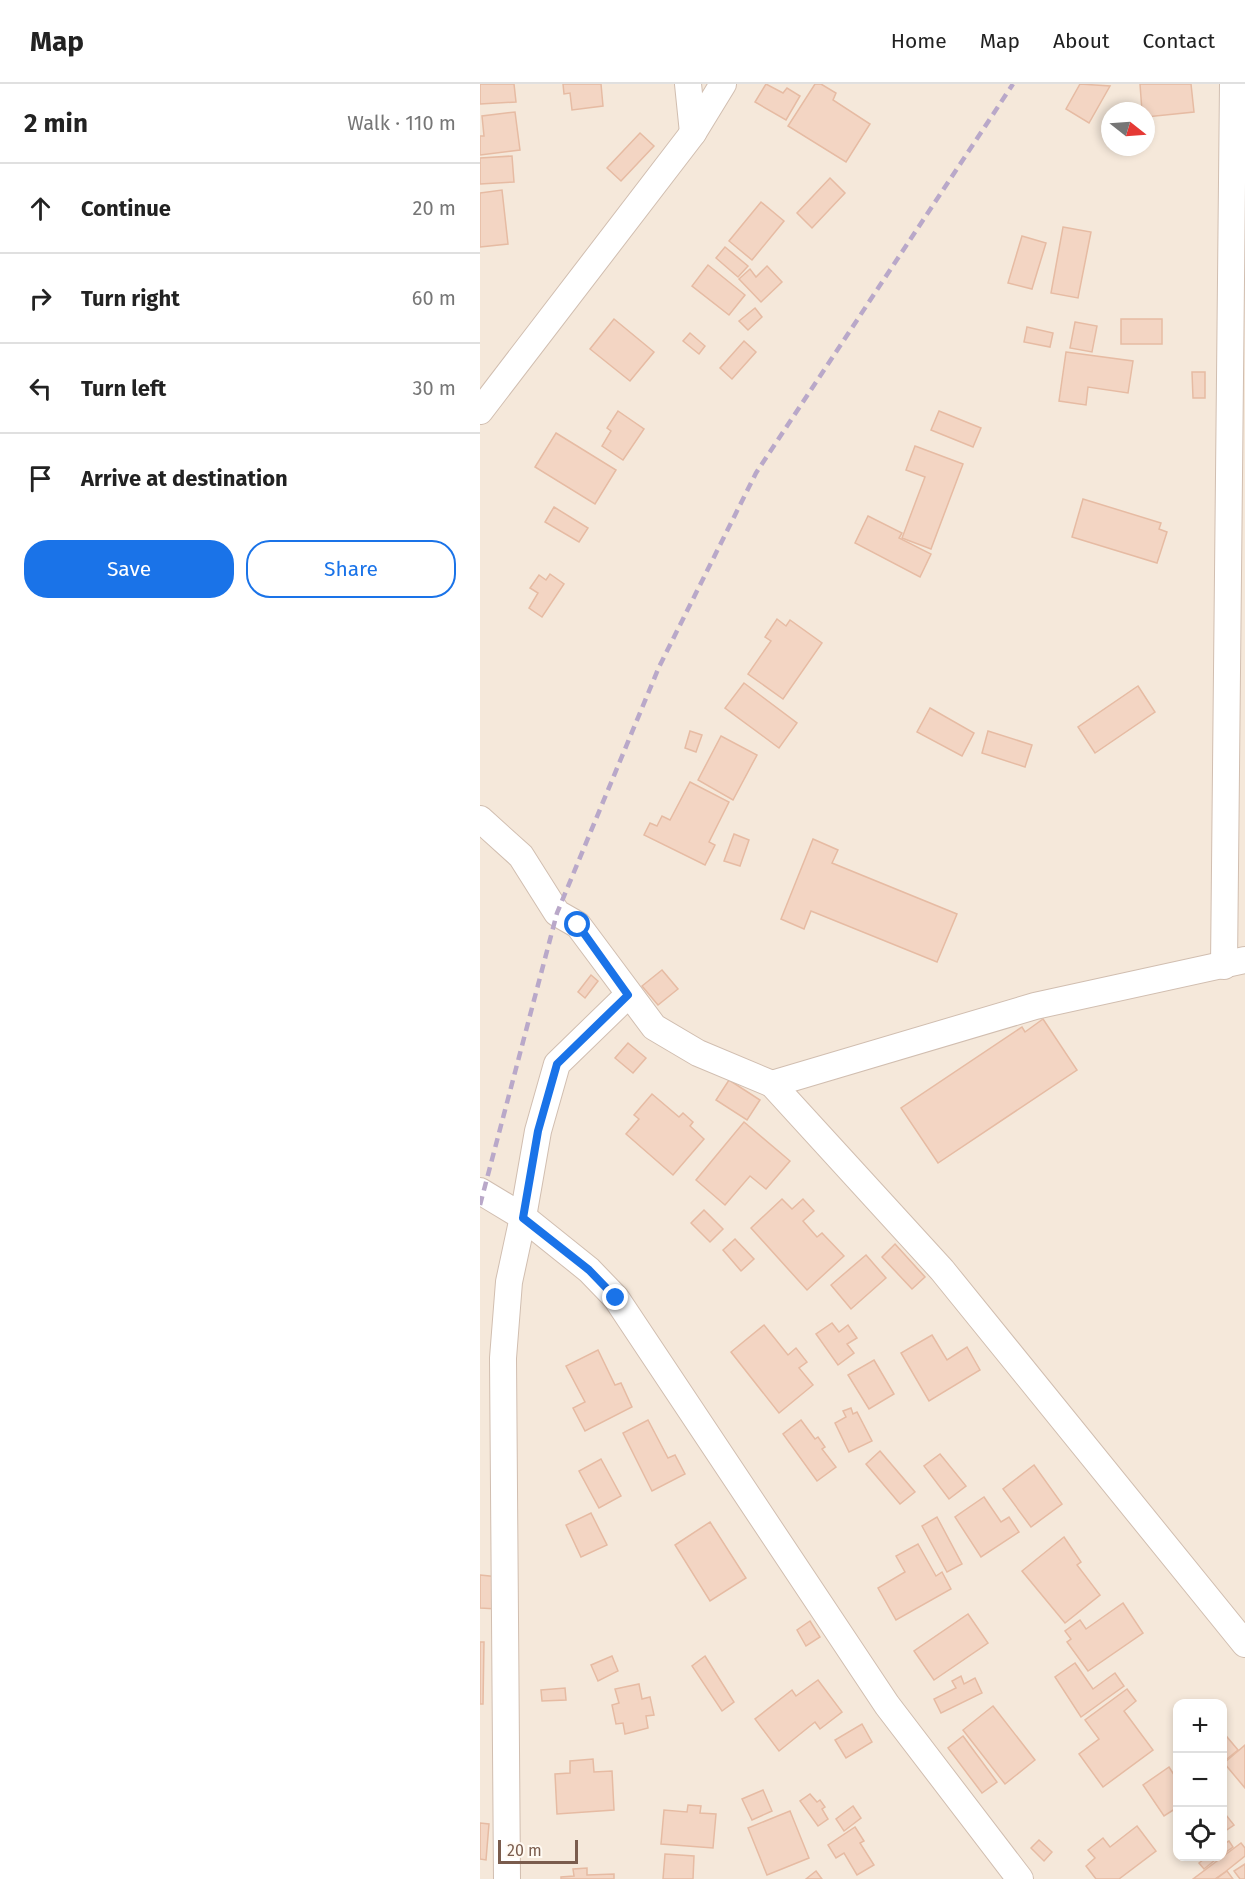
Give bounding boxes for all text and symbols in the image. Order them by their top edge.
text: Map [30,25,84,58]
text: Home [891,28,947,54]
text: Map [980,28,1020,54]
text: About [1053,28,1110,54]
text: Contact [1143,28,1215,54]
north arrow [1101,102,1155,156]
text: 2 min [24,108,88,139]
text: Walk · 110 m [347,111,456,135]
icon: ahead [24,192,57,225]
text: Continue [81,195,171,222]
text: 20 m [413,196,456,220]
icon: right [24,282,57,315]
text: Turn right [81,285,180,312]
text: 60 m [412,286,456,310]
icon: left [24,372,57,405]
text: Turn left [81,375,166,402]
text: 30 m [412,376,456,400]
icon: arrive [24,462,57,495]
text: Arrive at destination [81,465,288,492]
button: Save [24,540,234,598]
button: Share [246,540,456,598]
route start [564,911,590,937]
route end [602,1284,628,1310]
map controls [1173,1699,1227,1861]
button: + [1173,1699,1227,1753]
button: − [1173,1753,1227,1807]
button: locate [1173,1807,1227,1861]
scale bar [498,1837,578,1864]
text: 20 m [507,1841,542,1860]

